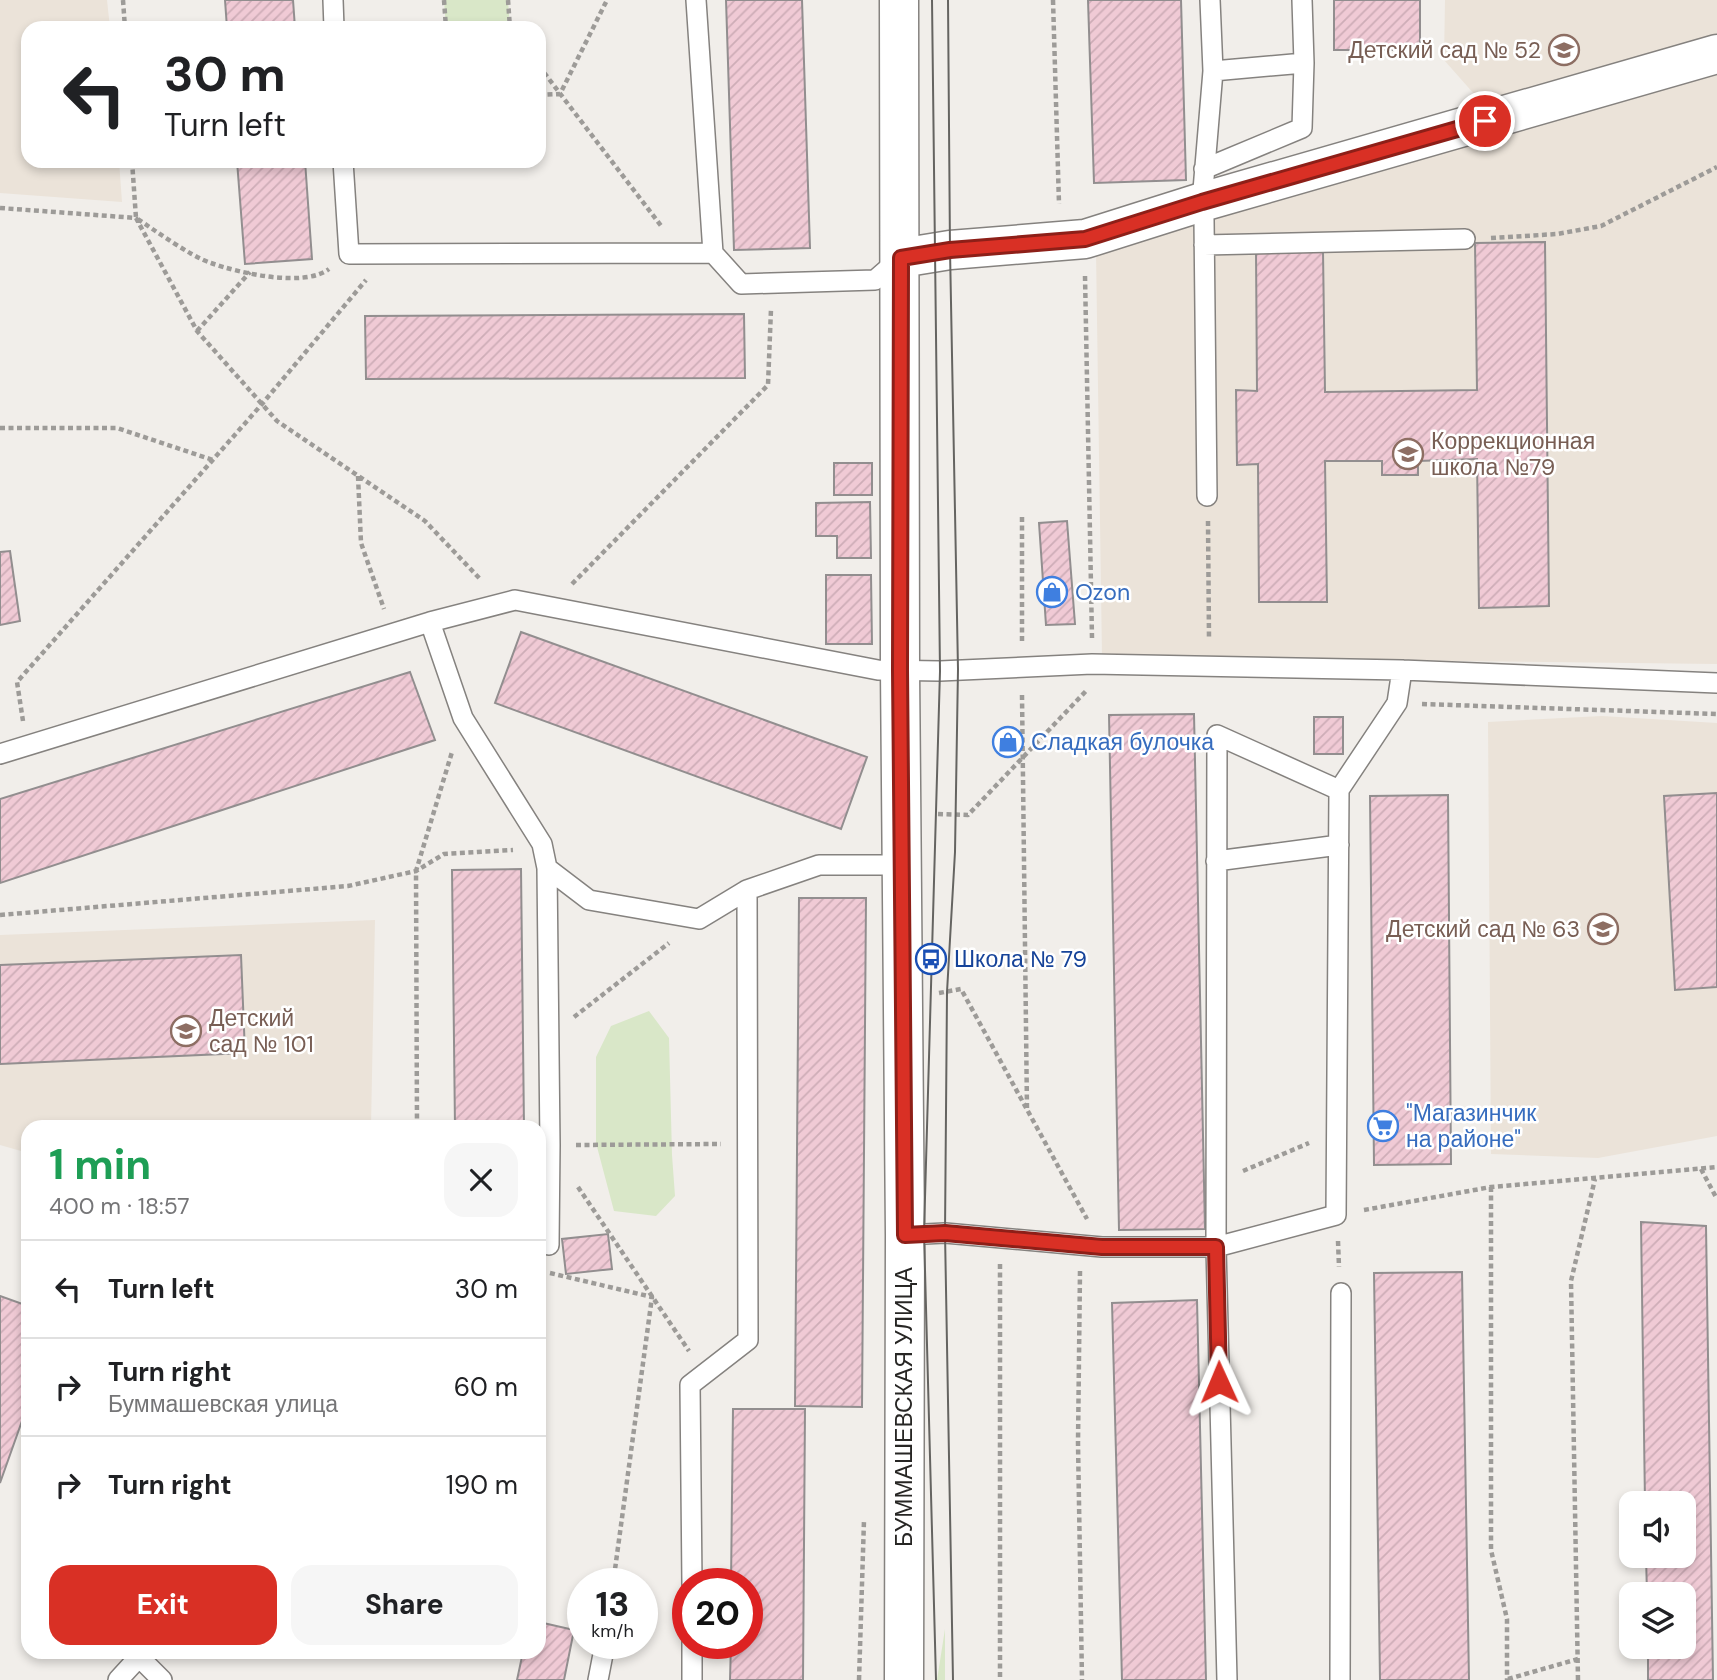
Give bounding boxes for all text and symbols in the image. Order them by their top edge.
school or university icon: Детский сад № 52 [1547,33,1581,67]
place label: Детский сад № 52 [1348,35,1541,65]
text: 30 m [164,42,286,106]
icon: left [49,49,140,140]
pin [1455,91,1515,151]
icon: arrive [1466,102,1504,140]
text: Turn left [164,104,286,146]
place label: Коррекционная школа №79 [1431,426,1595,482]
school or university icon: Коррекционная школа №79 [1391,437,1425,471]
shop icon: Ozon [1035,575,1069,609]
place label: Ozon [1075,577,1130,607]
shop icon: Сладкая булочка [991,725,1025,759]
place label: Сладкая булочка [1031,727,1214,757]
school or university icon: Детский сад № 63 [1586,912,1620,946]
place label: Детский сад № 63 [1386,914,1580,944]
bus stop icon: Школа № 79 [914,942,948,976]
place label: Школа № 79 [954,944,1087,974]
place label: Детский сад № 101 [209,1003,314,1059]
school or university icon: Детский сад № 101 [169,1014,203,1048]
place label: "Магазинчик на районе" [1406,1098,1537,1154]
supermarket icon: "Магазинчик на районе" [1366,1109,1400,1143]
text: 1 min [49,1137,151,1192]
button: close [444,1143,518,1217]
text: 400 m · 18:57 [49,1191,190,1221]
street label: БУММАШЕВСКАЯ УЛИЦА [889,1266,919,1547]
icon: left [49,1270,87,1308]
text: Turn left [108,1272,215,1306]
text: 30 m [455,1272,518,1306]
position arrow [1182,1345,1256,1419]
text: Turn right [108,1355,232,1389]
icon: right [49,1368,87,1406]
text: 60 m [454,1370,518,1404]
text: Буммашевская улица [108,1389,338,1419]
icon: right [49,1466,87,1504]
text: Turn right [108,1468,232,1502]
text: 190 m [446,1468,518,1502]
map controls [1619,1491,1696,1659]
button: sound [1619,1491,1696,1568]
button: Exit [49,1565,277,1645]
button: Share [291,1565,518,1645]
speed limit sign: 20 [672,1568,763,1659]
text: 13 [596,1581,629,1627]
button: layers [1619,1582,1696,1659]
text: km/h [591,1619,634,1643]

